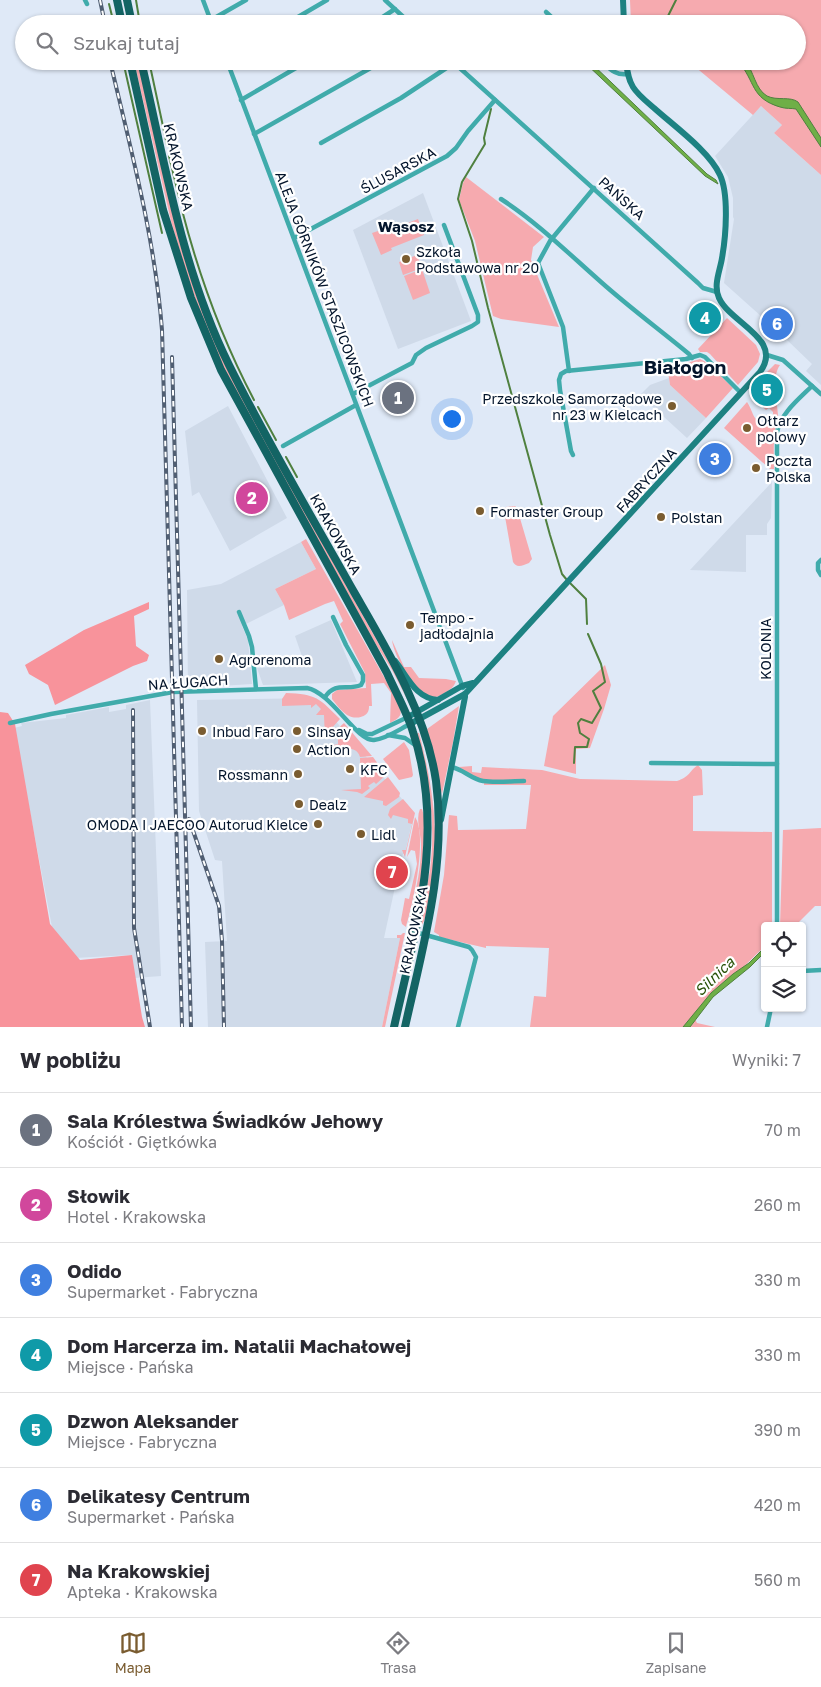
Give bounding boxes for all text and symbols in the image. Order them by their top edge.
search box [15,15,806,70]
icon: search [33,29,61,57]
text: Szukaj tutaj [73,31,180,54]
street label: KRAKOWSKA [161,121,198,213]
street label: ŚLUSARSKA [357,143,439,197]
street label: ALEJA GÓRNIKÓW STASZICOWSKICH [272,169,378,409]
street label: PAŃSKA [595,173,649,224]
district label: Wąsosz [378,217,435,235]
place label: Szkoła Podstawowa nr 20 [416,243,539,276]
marker: Szkoła Podstawowa nr 20 [400,253,412,265]
pin: 4 [689,299,721,337]
pin: 6 [761,305,793,343]
district label: Białogon [644,355,726,378]
pin: 5 [751,371,783,409]
pin: 1 [382,379,414,417]
place label: Przedszkole Samorządowe nr 23 w Kielcach [482,390,662,423]
marker: Przedszkole Samorządowe nr 23 w Kielcach [666,400,678,412]
your location [439,406,465,432]
place label: Ołtarz polowy [757,412,806,445]
marker: Ołtarz polowy [741,422,753,434]
pin: 3 [699,440,731,478]
street label: FABRYCZNA [612,444,680,516]
place label: Poczta Polska [766,452,812,485]
marker: Poczta Polska [750,462,762,474]
pin: 2 [236,479,268,517]
street label: KRAKOWSKA [307,491,365,578]
place label: Formaster Group [490,503,603,520]
marker: Formaster Group [474,505,486,517]
place label: Polstan [671,509,722,526]
marker: Polstan [655,511,667,523]
place label: Tempo - jadłodajnia [419,609,494,642]
street label: KOLONIA [757,617,774,680]
marker: Tempo - jadłodajnia [404,619,416,631]
place label: Agrorenoma [229,651,311,668]
marker: Agrorenoma [213,653,225,665]
street label: NA ŁUGACH [147,671,229,693]
place label: Inbud Faro [212,723,284,740]
place label: Sinsay [307,723,351,740]
marker: Inbud Faro [196,725,208,737]
marker: Sinsay [291,725,303,737]
place label: Action [307,741,350,758]
marker: Action [291,743,303,755]
place label: KFC [360,761,387,778]
marker: KFC [344,763,356,775]
place label: Rossmann [218,766,288,783]
marker: Rossmann [292,768,304,780]
place label: Dealz [309,796,347,813]
marker: Dealz [293,798,305,810]
place label: OMODA I JAECOO Autorud Kielce [87,816,308,833]
marker: OMODA I JAECOO Autorud Kielce [312,818,324,830]
place label: Lidl [371,826,396,843]
marker: Lidl [355,828,367,840]
pin: 7 [376,853,408,891]
street label: KRAKOWSKA [395,884,431,976]
map controls [761,922,806,1012]
button: locate [761,922,806,967]
water label: Silnica [690,952,738,999]
button: layers [761,967,806,1012]
text: W pobliżu [20,1047,121,1073]
text: Wyniki: 7 [732,1050,801,1070]
text: Sala Królestwa Świadków Jehowy [67,1109,383,1132]
text: 1 [32,1120,40,1140]
text: 70 m [764,1120,801,1140]
text: Kościół · Giętkówka [67,1132,217,1152]
text: Słowik [67,1184,130,1207]
text: 2 [31,1195,41,1215]
text: 260 m [754,1195,801,1215]
text: Hotel · Krakowska [67,1207,206,1227]
text: Odido [67,1259,122,1282]
text: 3 [31,1270,41,1290]
text: 330 m [754,1270,801,1290]
text: Supermarket · Fabryczna [67,1282,258,1302]
text: Dom Harcerza im. Natalii Machałowej [67,1334,411,1357]
text: 4 [31,1345,41,1365]
text: 330 m [754,1345,801,1365]
text: Miejsce · Pańska [67,1357,194,1377]
text: Dzwon Aleksander [67,1409,239,1432]
text: 5 [31,1420,41,1440]
text: 390 m [754,1420,801,1440]
text: Miejsce · Fabryczna [67,1432,217,1452]
text: Delikatesy Centrum [67,1484,250,1507]
text: 6 [31,1495,41,1515]
text: 420 m [754,1495,801,1515]
text: Supermarket · Pańska [67,1507,235,1527]
text: Na Krakowskiej [67,1559,210,1582]
text: 7 [32,1570,40,1590]
text: 560 m [754,1570,801,1590]
text: Apteka · Krakowska [67,1582,218,1602]
tab: Mapa [115,1629,151,1676]
tab: Trasa [380,1629,416,1676]
tab: Zapisane [646,1629,706,1676]

